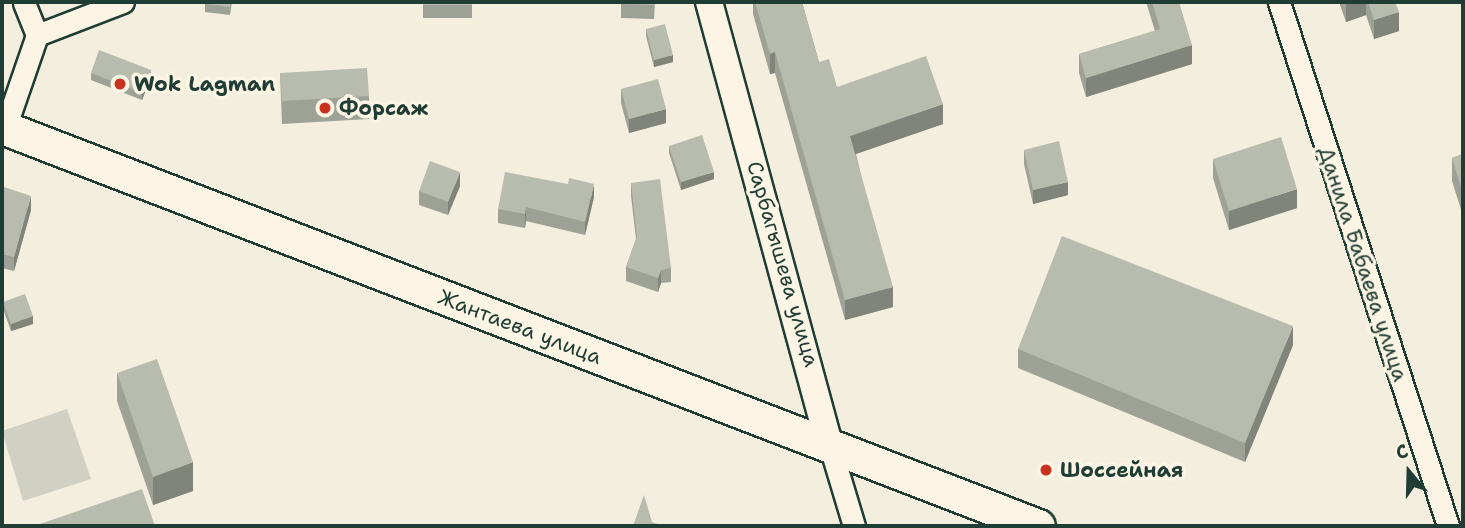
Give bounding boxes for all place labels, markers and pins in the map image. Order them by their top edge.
place label: Wok Lagman [134,71,275,97]
marker: Wok Lagman [112,76,128,92]
place label: Форсаж [339,95,428,121]
marker: Форсаж [317,100,333,116]
place label: Шоссейная [1060,457,1183,483]
marker: Шоссейная [1038,462,1054,478]

